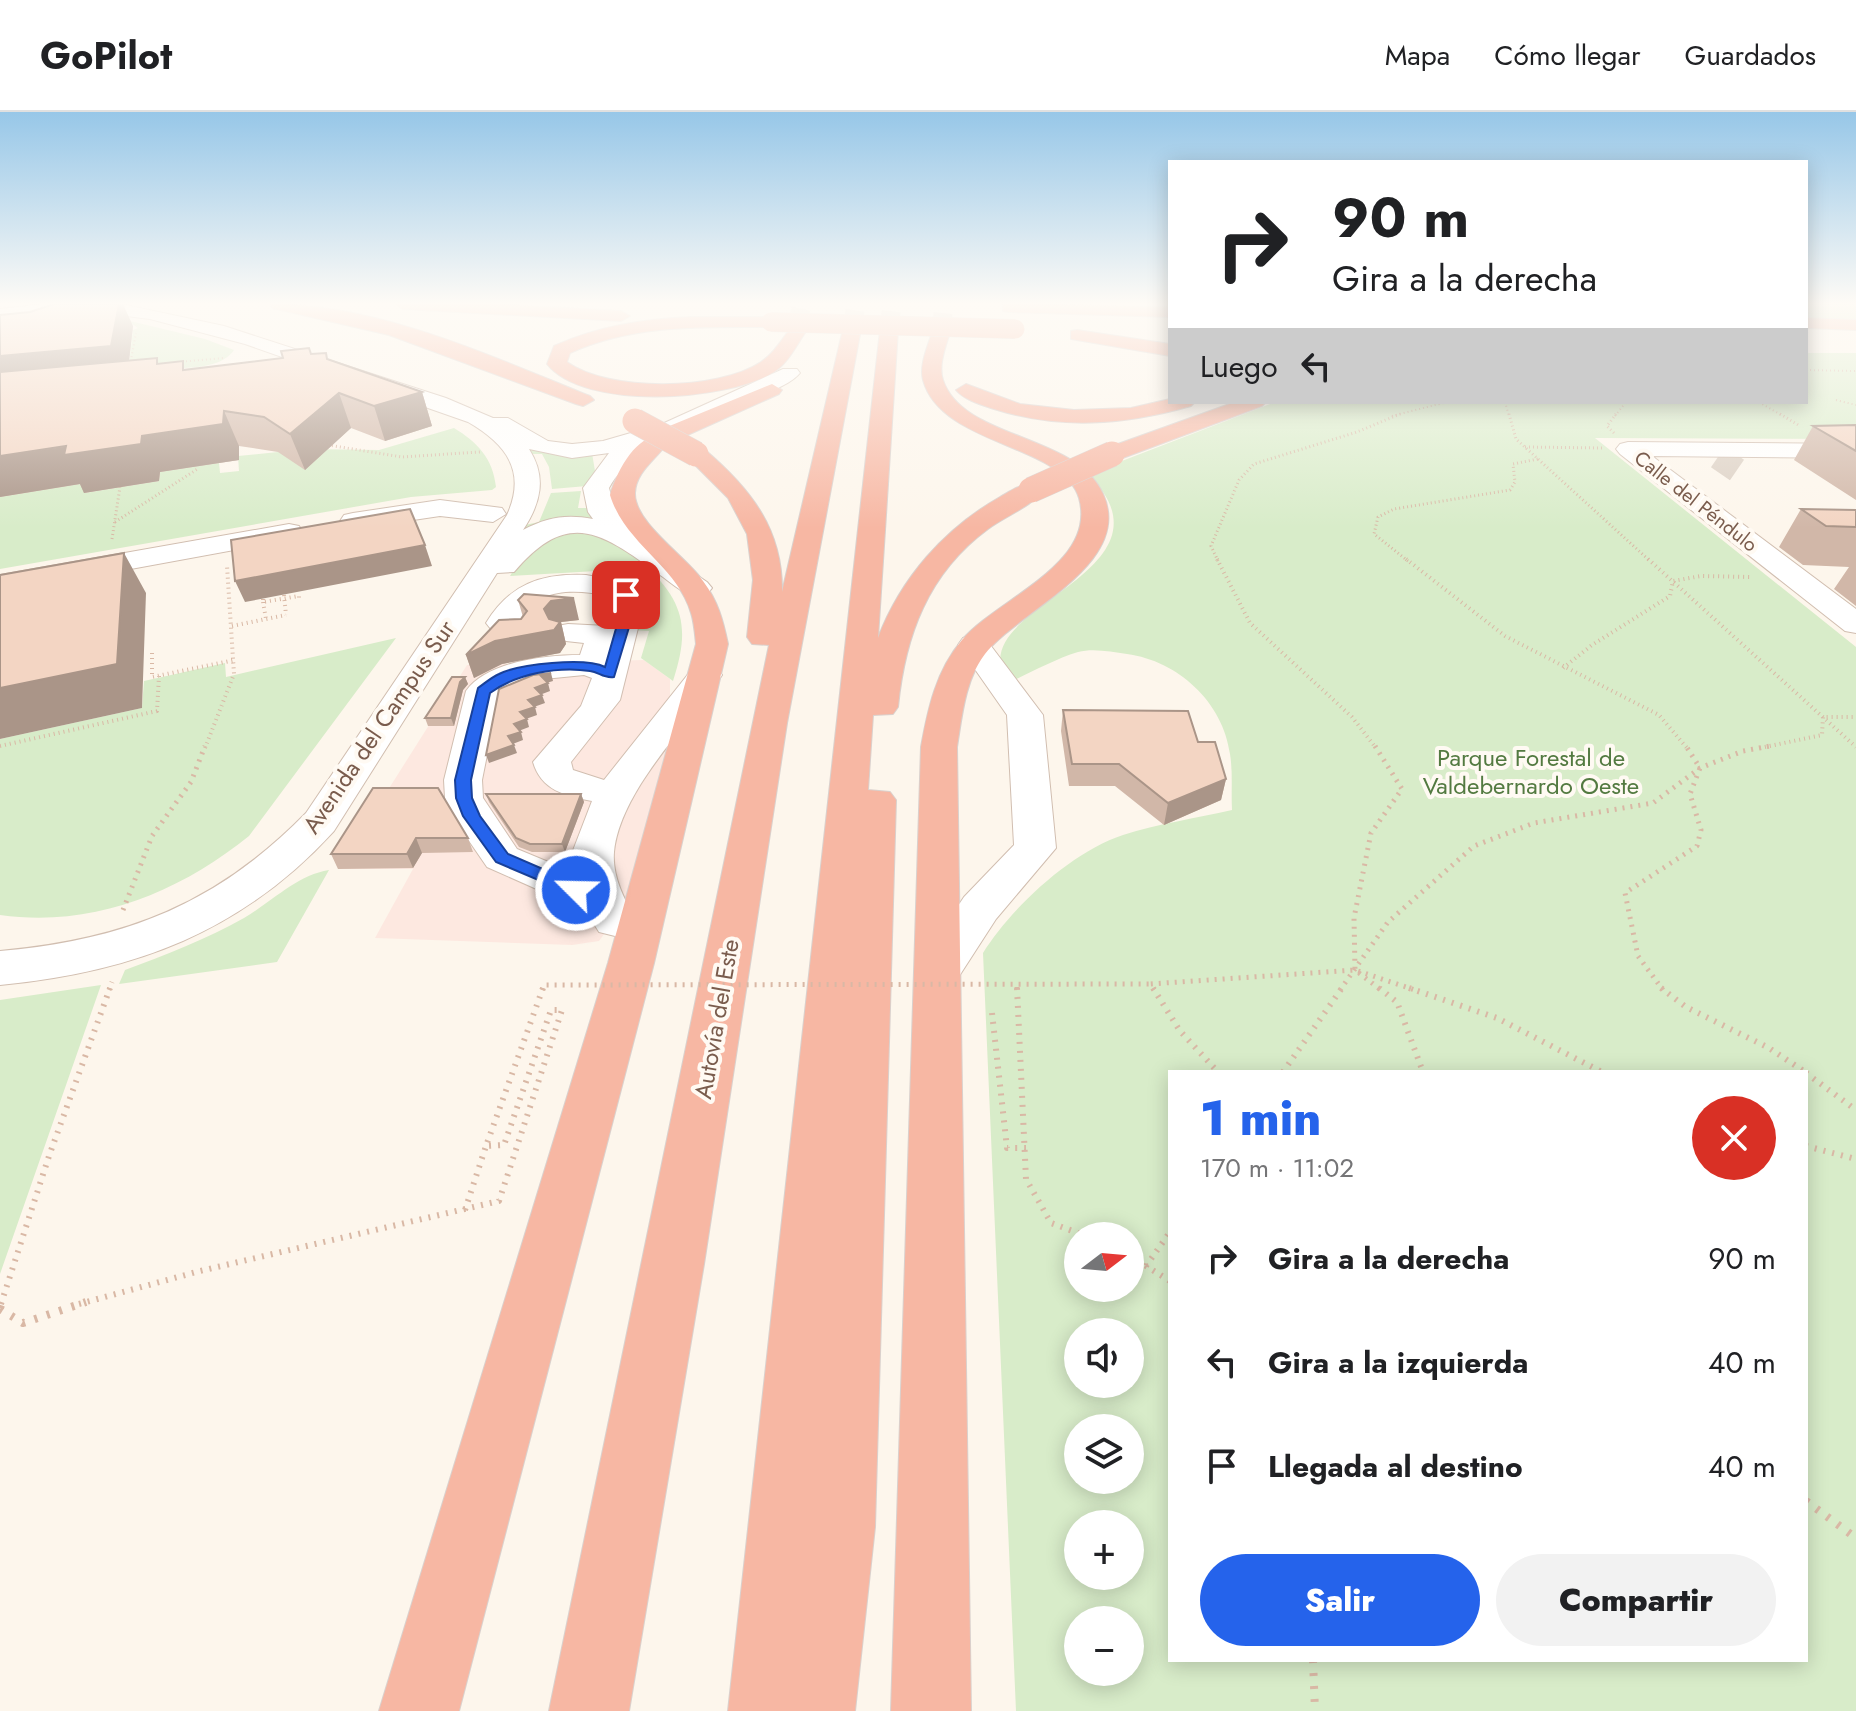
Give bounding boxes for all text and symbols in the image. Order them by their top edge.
text: GoPilot [40,28,172,83]
text: Mapa [1385,35,1450,76]
text: Cómo llegar [1494,35,1641,76]
text: Guardados [1685,35,1816,76]
text: 90 m [1332,177,1469,258]
icon: right [1200,192,1304,296]
text: Gira a la derecha [1332,252,1597,304]
icon: left [1294,344,1338,388]
text: Luego [1200,345,1278,388]
street label: Calle del Péndulo [1628,444,1764,559]
pin [592,561,660,629]
icon: arrive [604,573,648,617]
street label: Avenida del Campus Sur [294,612,464,841]
park label: Parque Forestal de Valdebernardo Oeste [1423,740,1639,803]
position arrow [534,848,618,932]
street label: Autovía del Este [685,936,748,1102]
text: 1 min [1200,1084,1321,1153]
button: close [1692,1096,1776,1180]
text: 170 m · 11:02 [1200,1149,1354,1187]
north arrow [1064,1222,1144,1302]
map controls [1064,1222,1144,1686]
icon: right [1200,1236,1244,1280]
text: Gira a la derecha [1268,1237,1509,1280]
text: 90 m [1708,1237,1776,1280]
button: sound [1064,1318,1144,1398]
icon: left [1200,1340,1244,1384]
text: Gira a la izquierda [1268,1341,1528,1384]
text: 40 m [1708,1341,1776,1384]
button: layers [1064,1414,1144,1494]
icon: arrive [1200,1444,1244,1488]
text: Llegada al destino [1268,1445,1523,1488]
text: 40 m [1708,1445,1776,1488]
button: + [1064,1510,1144,1590]
button: Salir [1200,1554,1480,1646]
button: Compartir [1496,1554,1776,1646]
button: − [1064,1606,1144,1686]

